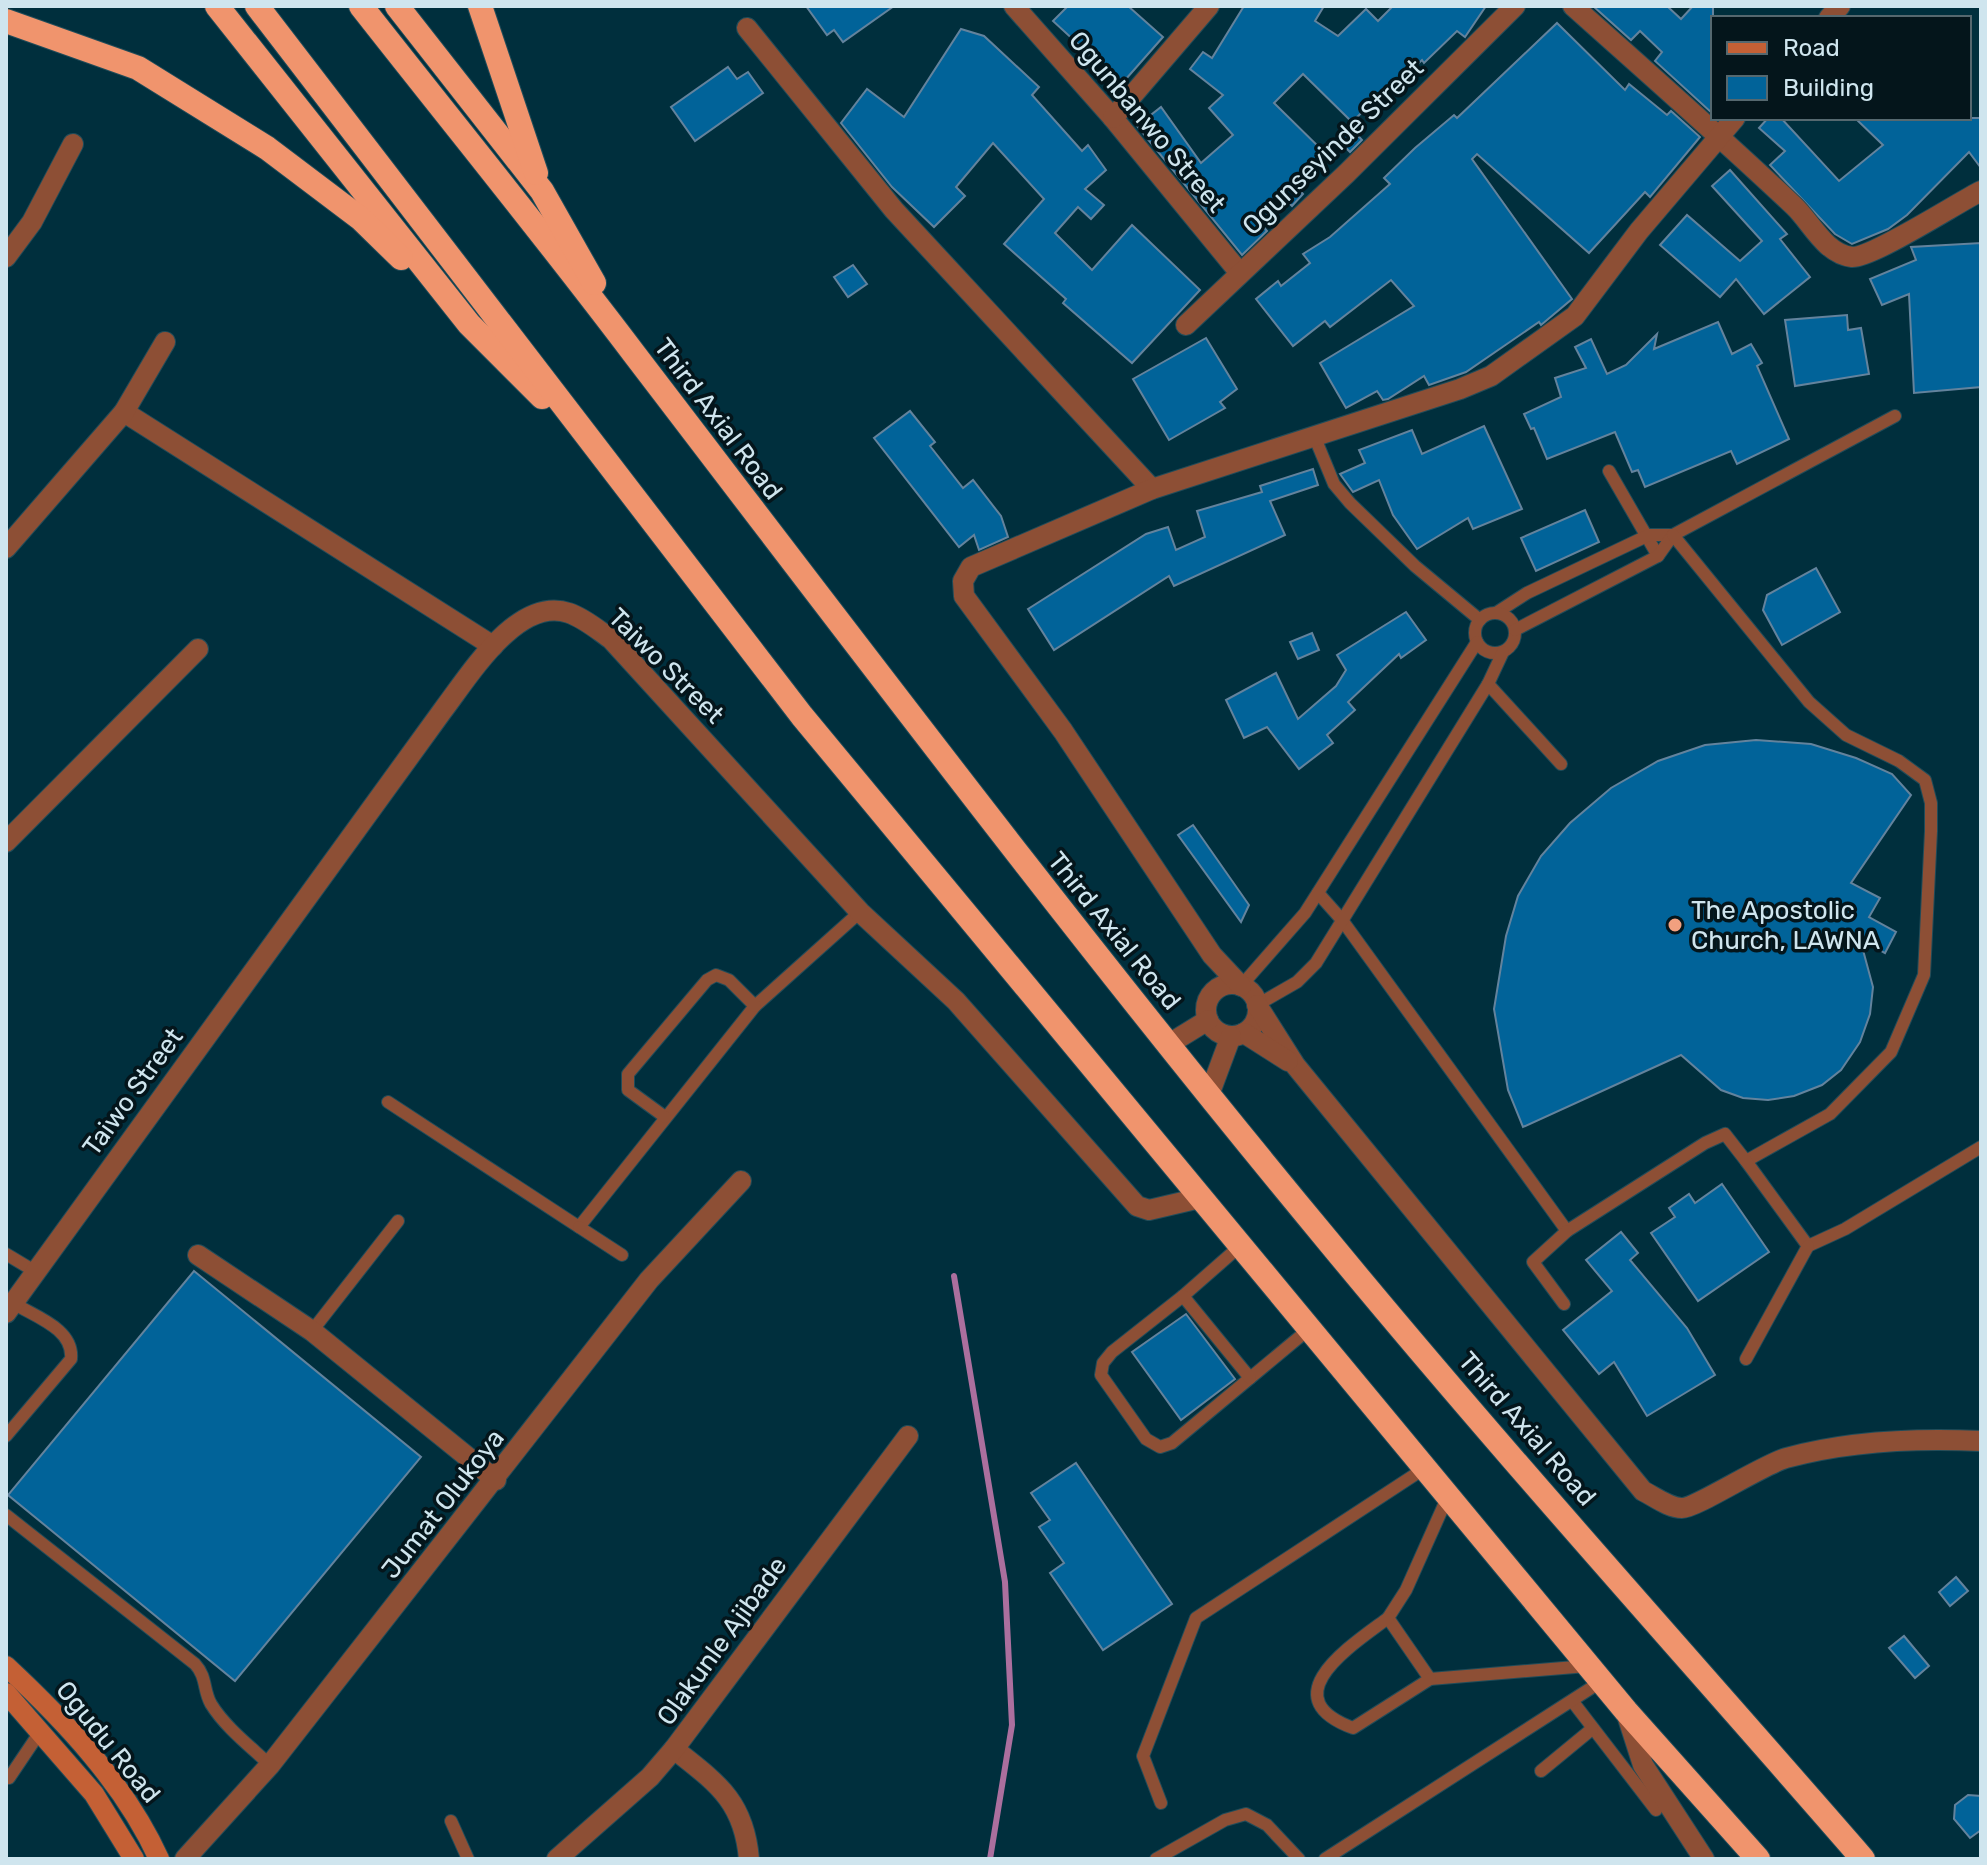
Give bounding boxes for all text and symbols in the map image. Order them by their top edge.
legend [1711,16,1971,120]
street label: Ogunbanwo Street [1062,25,1232,219]
text: Road [1783,34,1840,62]
street label: Ogunseyinde Street [1236,53,1430,241]
text: Building [1783,74,1874,102]
street label: Third Axial Road [647,332,789,506]
street label: Taiwo Street [602,602,730,730]
street label: Third Axial Road [1041,846,1187,1016]
place label: The Apostolic Church, LAWNA [1691,895,1880,956]
marker: The Apostolic Church, LAWNA [1666,916,1684,934]
street label: Taiwo Street [76,1022,190,1162]
street label: Third Axial Road [1452,1346,1602,1512]
street label: Jumat Olukoya [375,1423,511,1585]
street label: Olakunle Ajibade [651,1551,793,1731]
street label: Ogudu Road [49,1675,167,1809]

